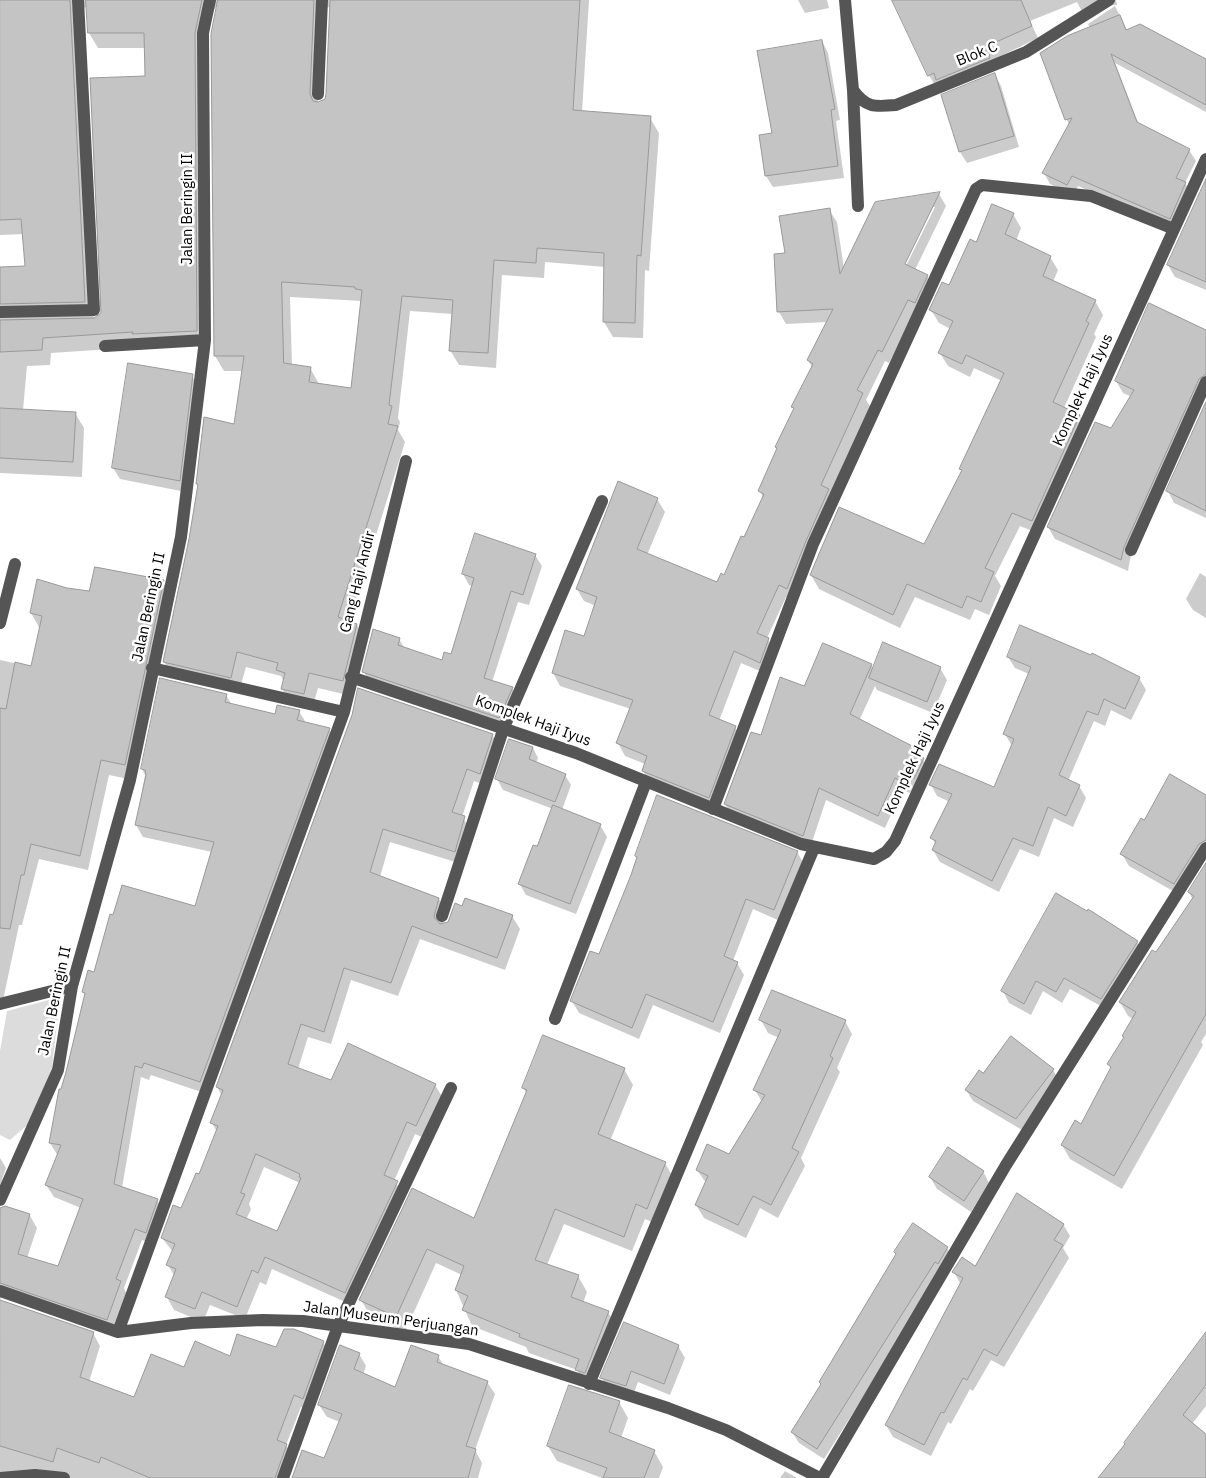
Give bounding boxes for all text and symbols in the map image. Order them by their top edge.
street label: Blok C [954,38,1000,70]
street label: Jalan Beringin II [179,153,197,265]
street label: Komplek Haji Iyus [1049,331,1117,449]
street label: Gang Haji Andir [337,529,379,635]
street label: Jalan Beringin II [129,551,169,663]
street label: Komplek Haji Iyus [473,692,593,750]
street label: Komplek Haji Iyus [881,699,949,817]
street label: Jalan Beringin II [35,945,75,1057]
street label: Jalan Museum Perjuangan [302,1298,480,1340]

